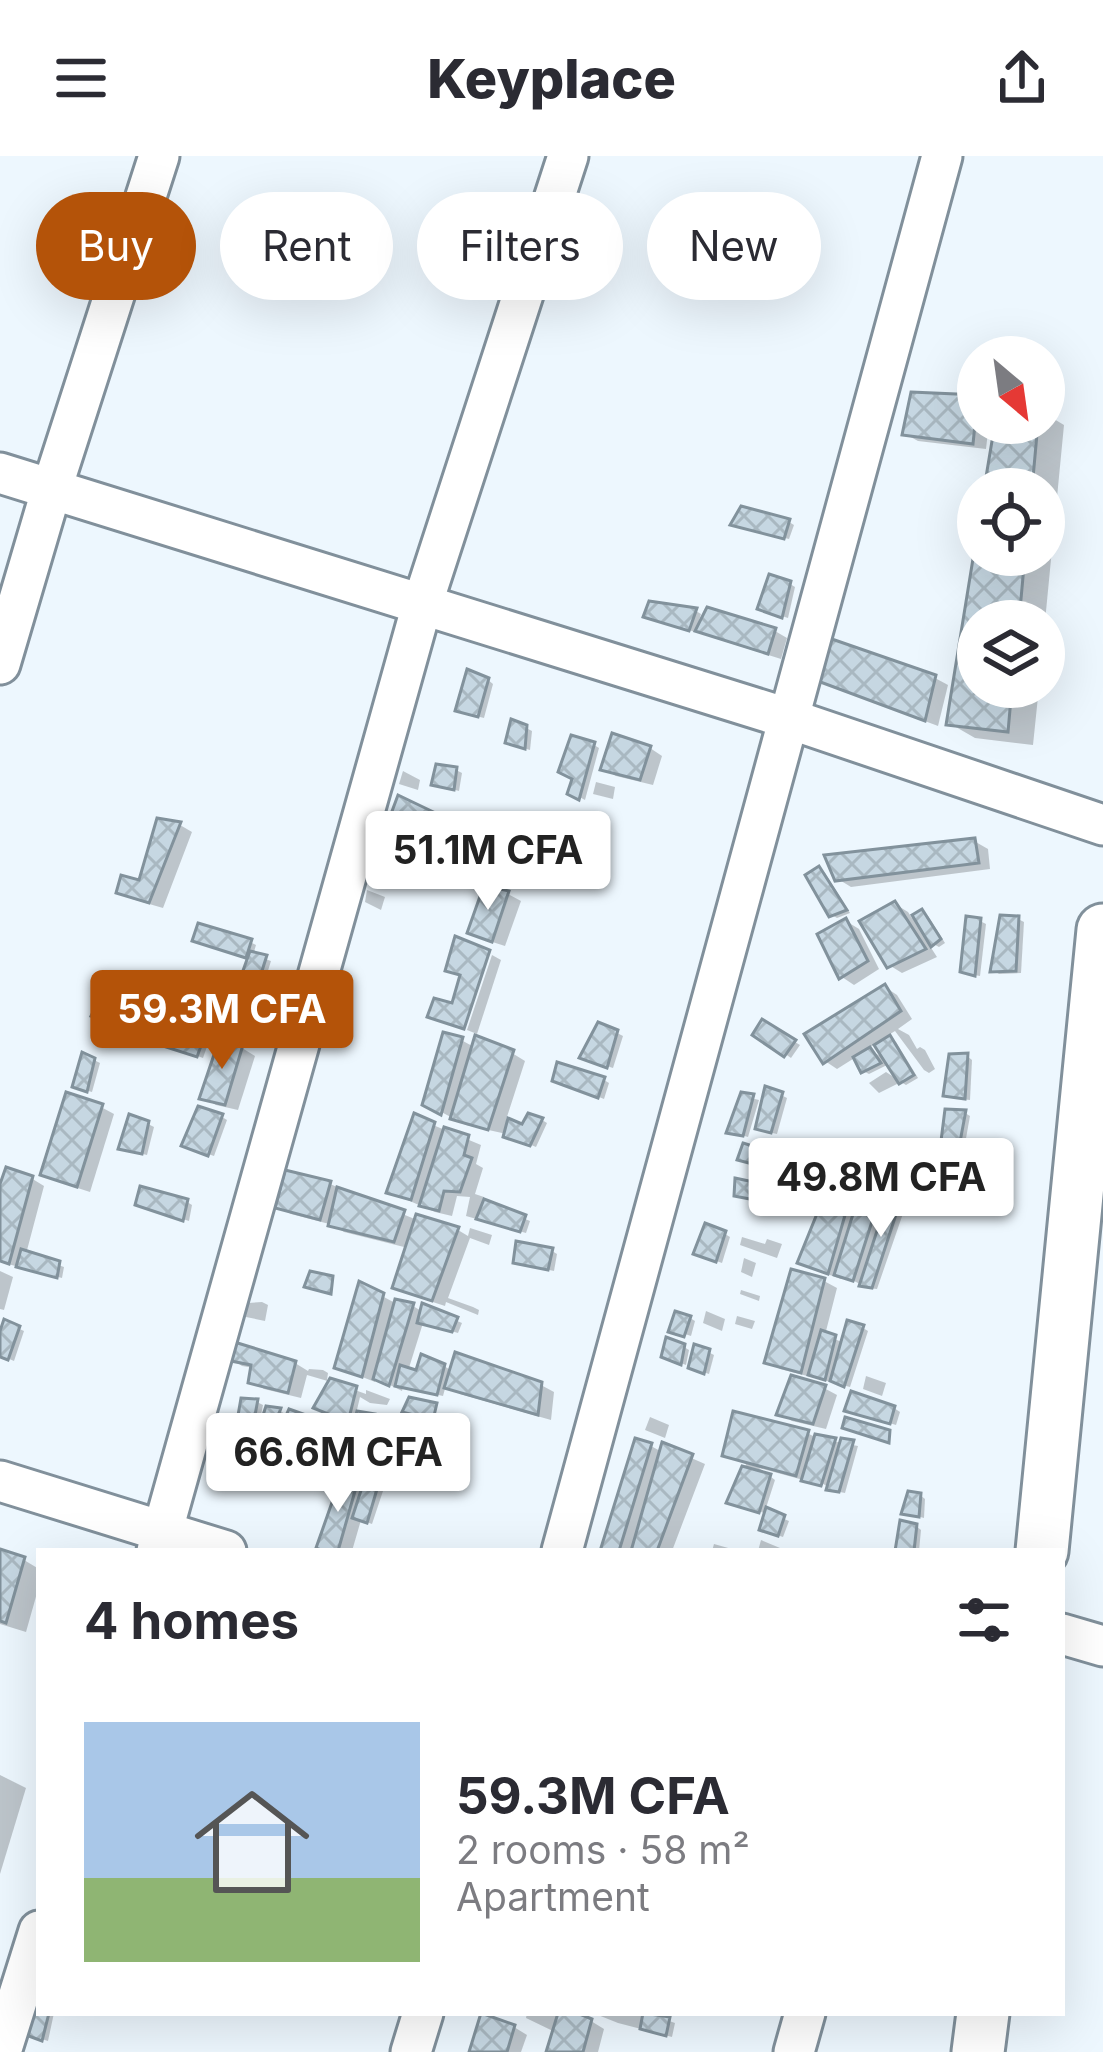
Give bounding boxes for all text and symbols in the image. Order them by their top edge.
icon: menu [48,45,114,111]
icon: share [989,45,1055,111]
text: Keyplace [427,46,676,111]
chip: Buy [36,192,196,300]
chip: Rent [220,192,393,300]
chip: Filters [417,192,623,300]
chip: New [647,192,821,300]
north arrow [957,336,1065,444]
map controls [957,336,1065,708]
button: locate [957,468,1065,576]
button: layers [957,600,1065,708]
pin: 51.1M CFA [351,811,625,913]
text: 51.1M CFA [393,826,583,873]
pin: 59.3M CFA [85,970,359,1072]
text: 59.3M CFA [117,985,327,1032]
pin: 49.8M CFA [744,1138,1018,1240]
text: 49.8M CFA [776,1153,986,1200]
pin: 66.6M CFA [201,1413,475,1515]
text: 66.6M CFA [233,1428,443,1475]
icon: filters [951,1587,1017,1653]
text: 4 homes [84,1590,299,1651]
text: 59.3M CFA [456,1765,730,1826]
icon: home [180,1770,324,1914]
text: 2 rooms · 58 m² [456,1826,750,1873]
text: Apartment [456,1873,650,1920]

